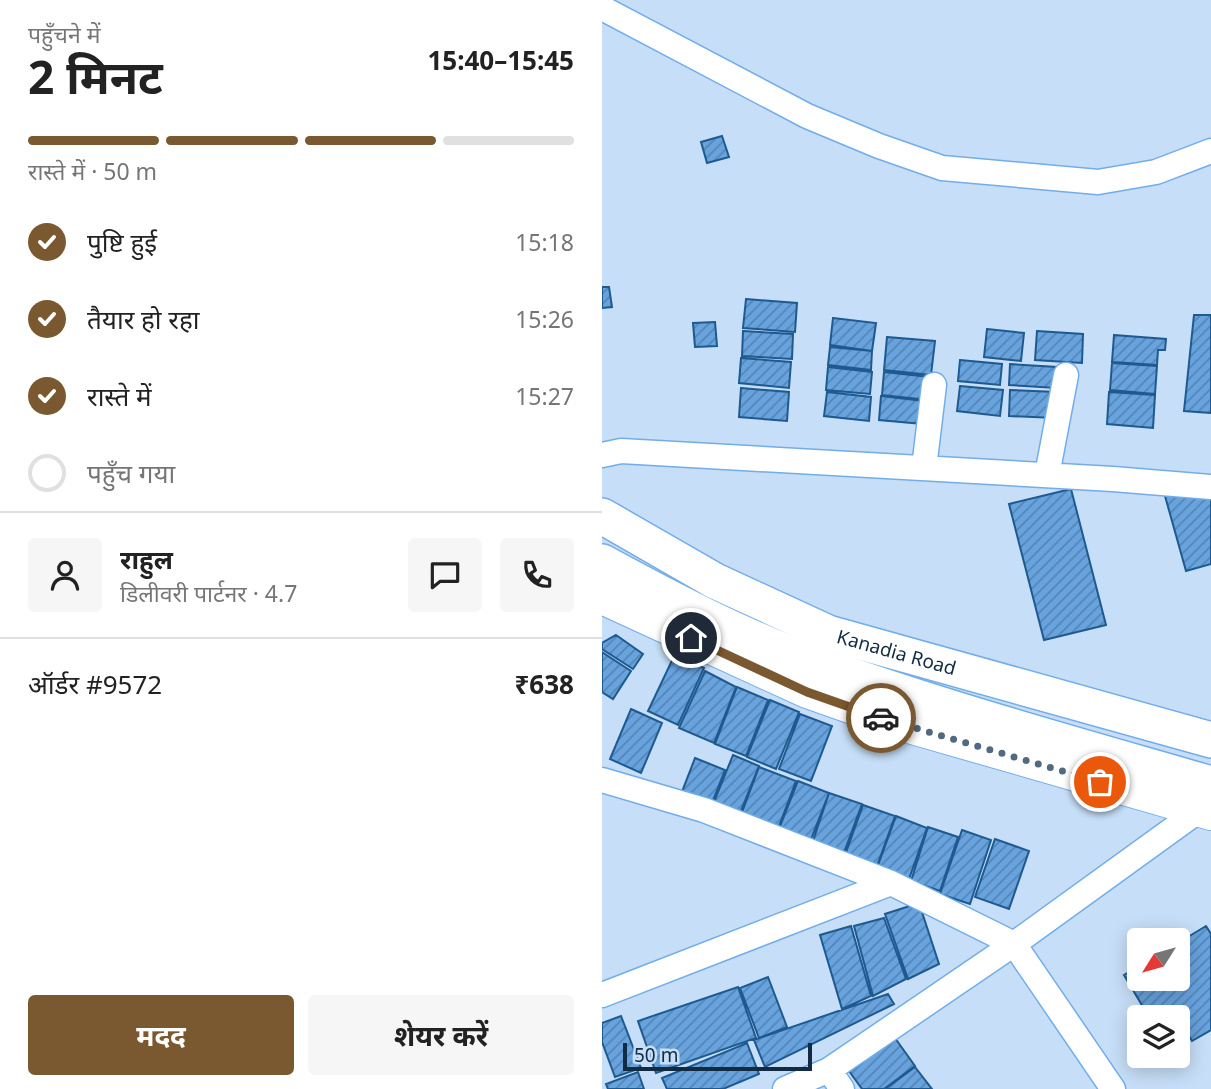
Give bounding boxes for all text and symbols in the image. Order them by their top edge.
text: पहुँचने में [28,18,100,50]
text: 15:40–15:45 [427,42,574,78]
text: 2 मिनट [28,45,163,107]
text: रास्ते में · 50 m [28,155,157,187]
icon: check [28,223,66,261]
text: पुष्टि हुई [87,224,157,260]
text: 15:18 [515,226,574,258]
icon: check [28,300,66,338]
text: तैयार हो रहा [87,301,200,337]
text: 15:26 [515,303,574,335]
icon: check [28,377,66,415]
text: रास्ते में [87,378,152,414]
text: 15:27 [515,380,574,412]
text: पहुँच गया [87,455,175,491]
button: person [28,538,102,612]
button: chat [408,538,482,612]
button: phone [500,538,574,612]
text: राहुल [120,541,173,577]
text: डिलीवरी पार्टनर · 4.7 [120,577,297,609]
pin [661,608,721,668]
icon: home [672,619,710,657]
street label: Kanadia Road [834,623,959,681]
text: ऑर्डर #9572 [28,666,162,702]
text: ₹638 [515,666,574,702]
courier [846,683,916,753]
icon: car [862,699,900,737]
pin [1070,752,1130,812]
icon: bag [1081,763,1119,801]
north arrow [1127,928,1190,990]
map controls [1127,928,1190,1068]
button: मदद [28,995,294,1075]
button: शेयर करें [308,995,574,1075]
button: layers [1127,1005,1190,1068]
scale bar [623,1040,812,1072]
text: 50 m [634,1042,678,1068]

